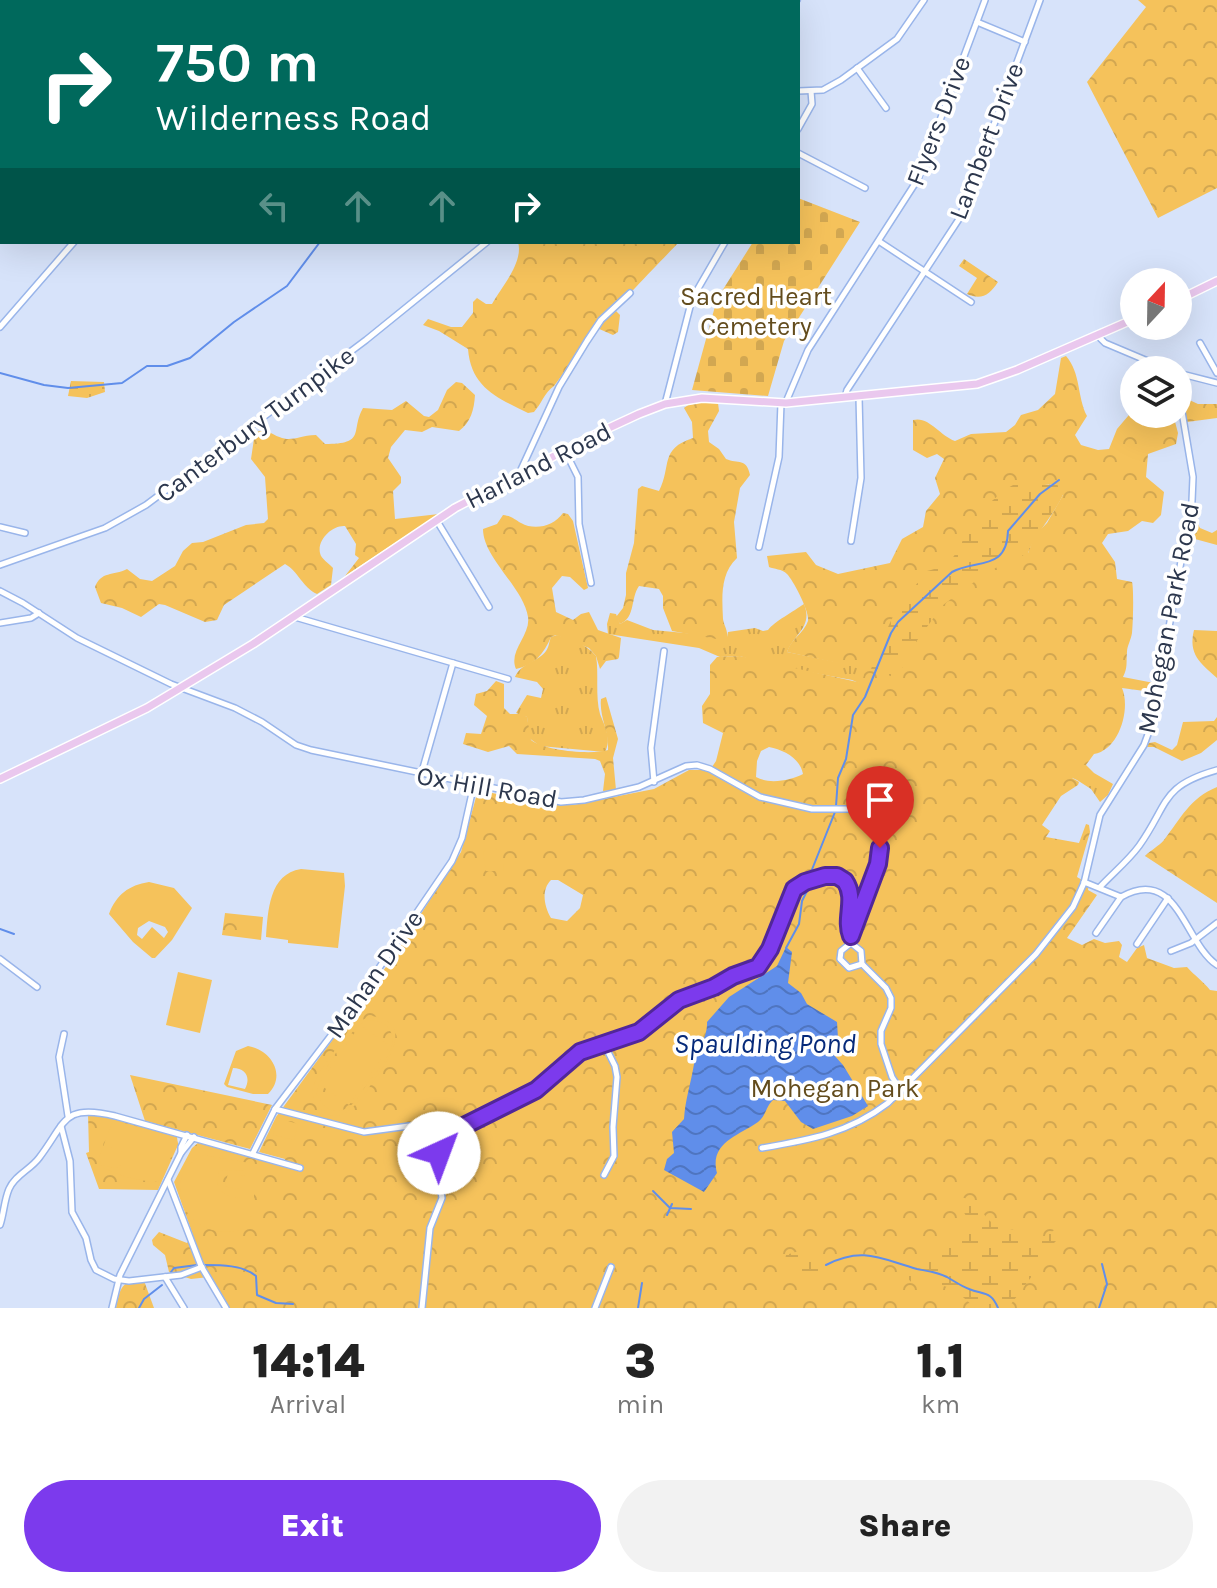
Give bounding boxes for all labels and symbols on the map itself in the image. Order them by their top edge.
street label: Flyers Drive [900,52,977,190]
street label: Lambert Drive [942,58,1031,224]
north arrow [1120,268,1192,340]
park label: Sacred Heart Cemetery [680,281,832,342]
street label: Canterbury Turnpike [150,340,361,509]
street label: Harland Road [460,415,616,516]
street label: Mohegan Park Road [1131,500,1206,736]
street label: Ox Hill Road [414,760,560,815]
pin [846,766,914,848]
street label: Mahan Drive [319,904,430,1044]
water label: Spaulding Pond [674,1027,856,1060]
park label: Mohegan Park [751,1073,919,1104]
position arrow [397,1111,481,1195]

